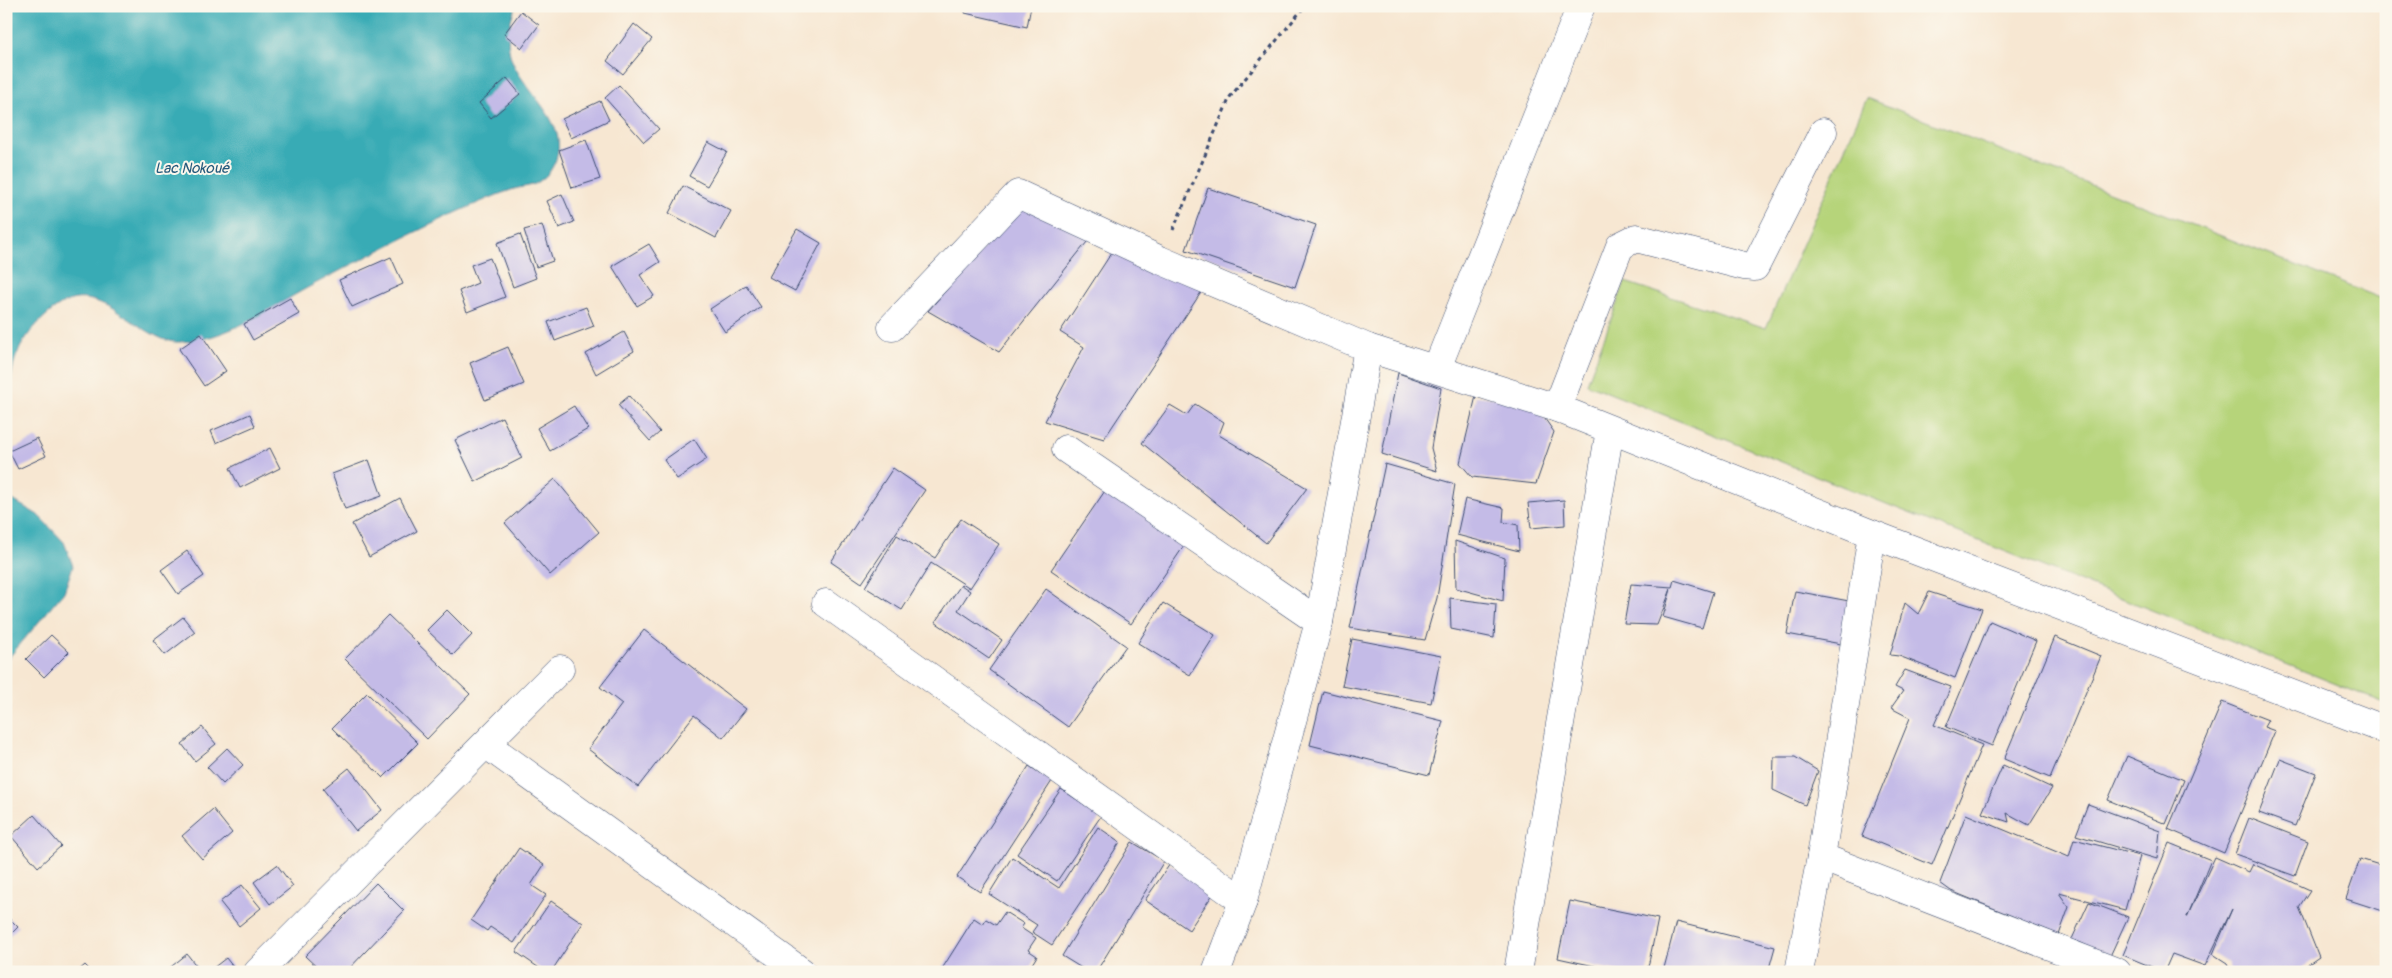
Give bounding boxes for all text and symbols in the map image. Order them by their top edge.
water label: Lac Nokoué [155,159,230,178]

